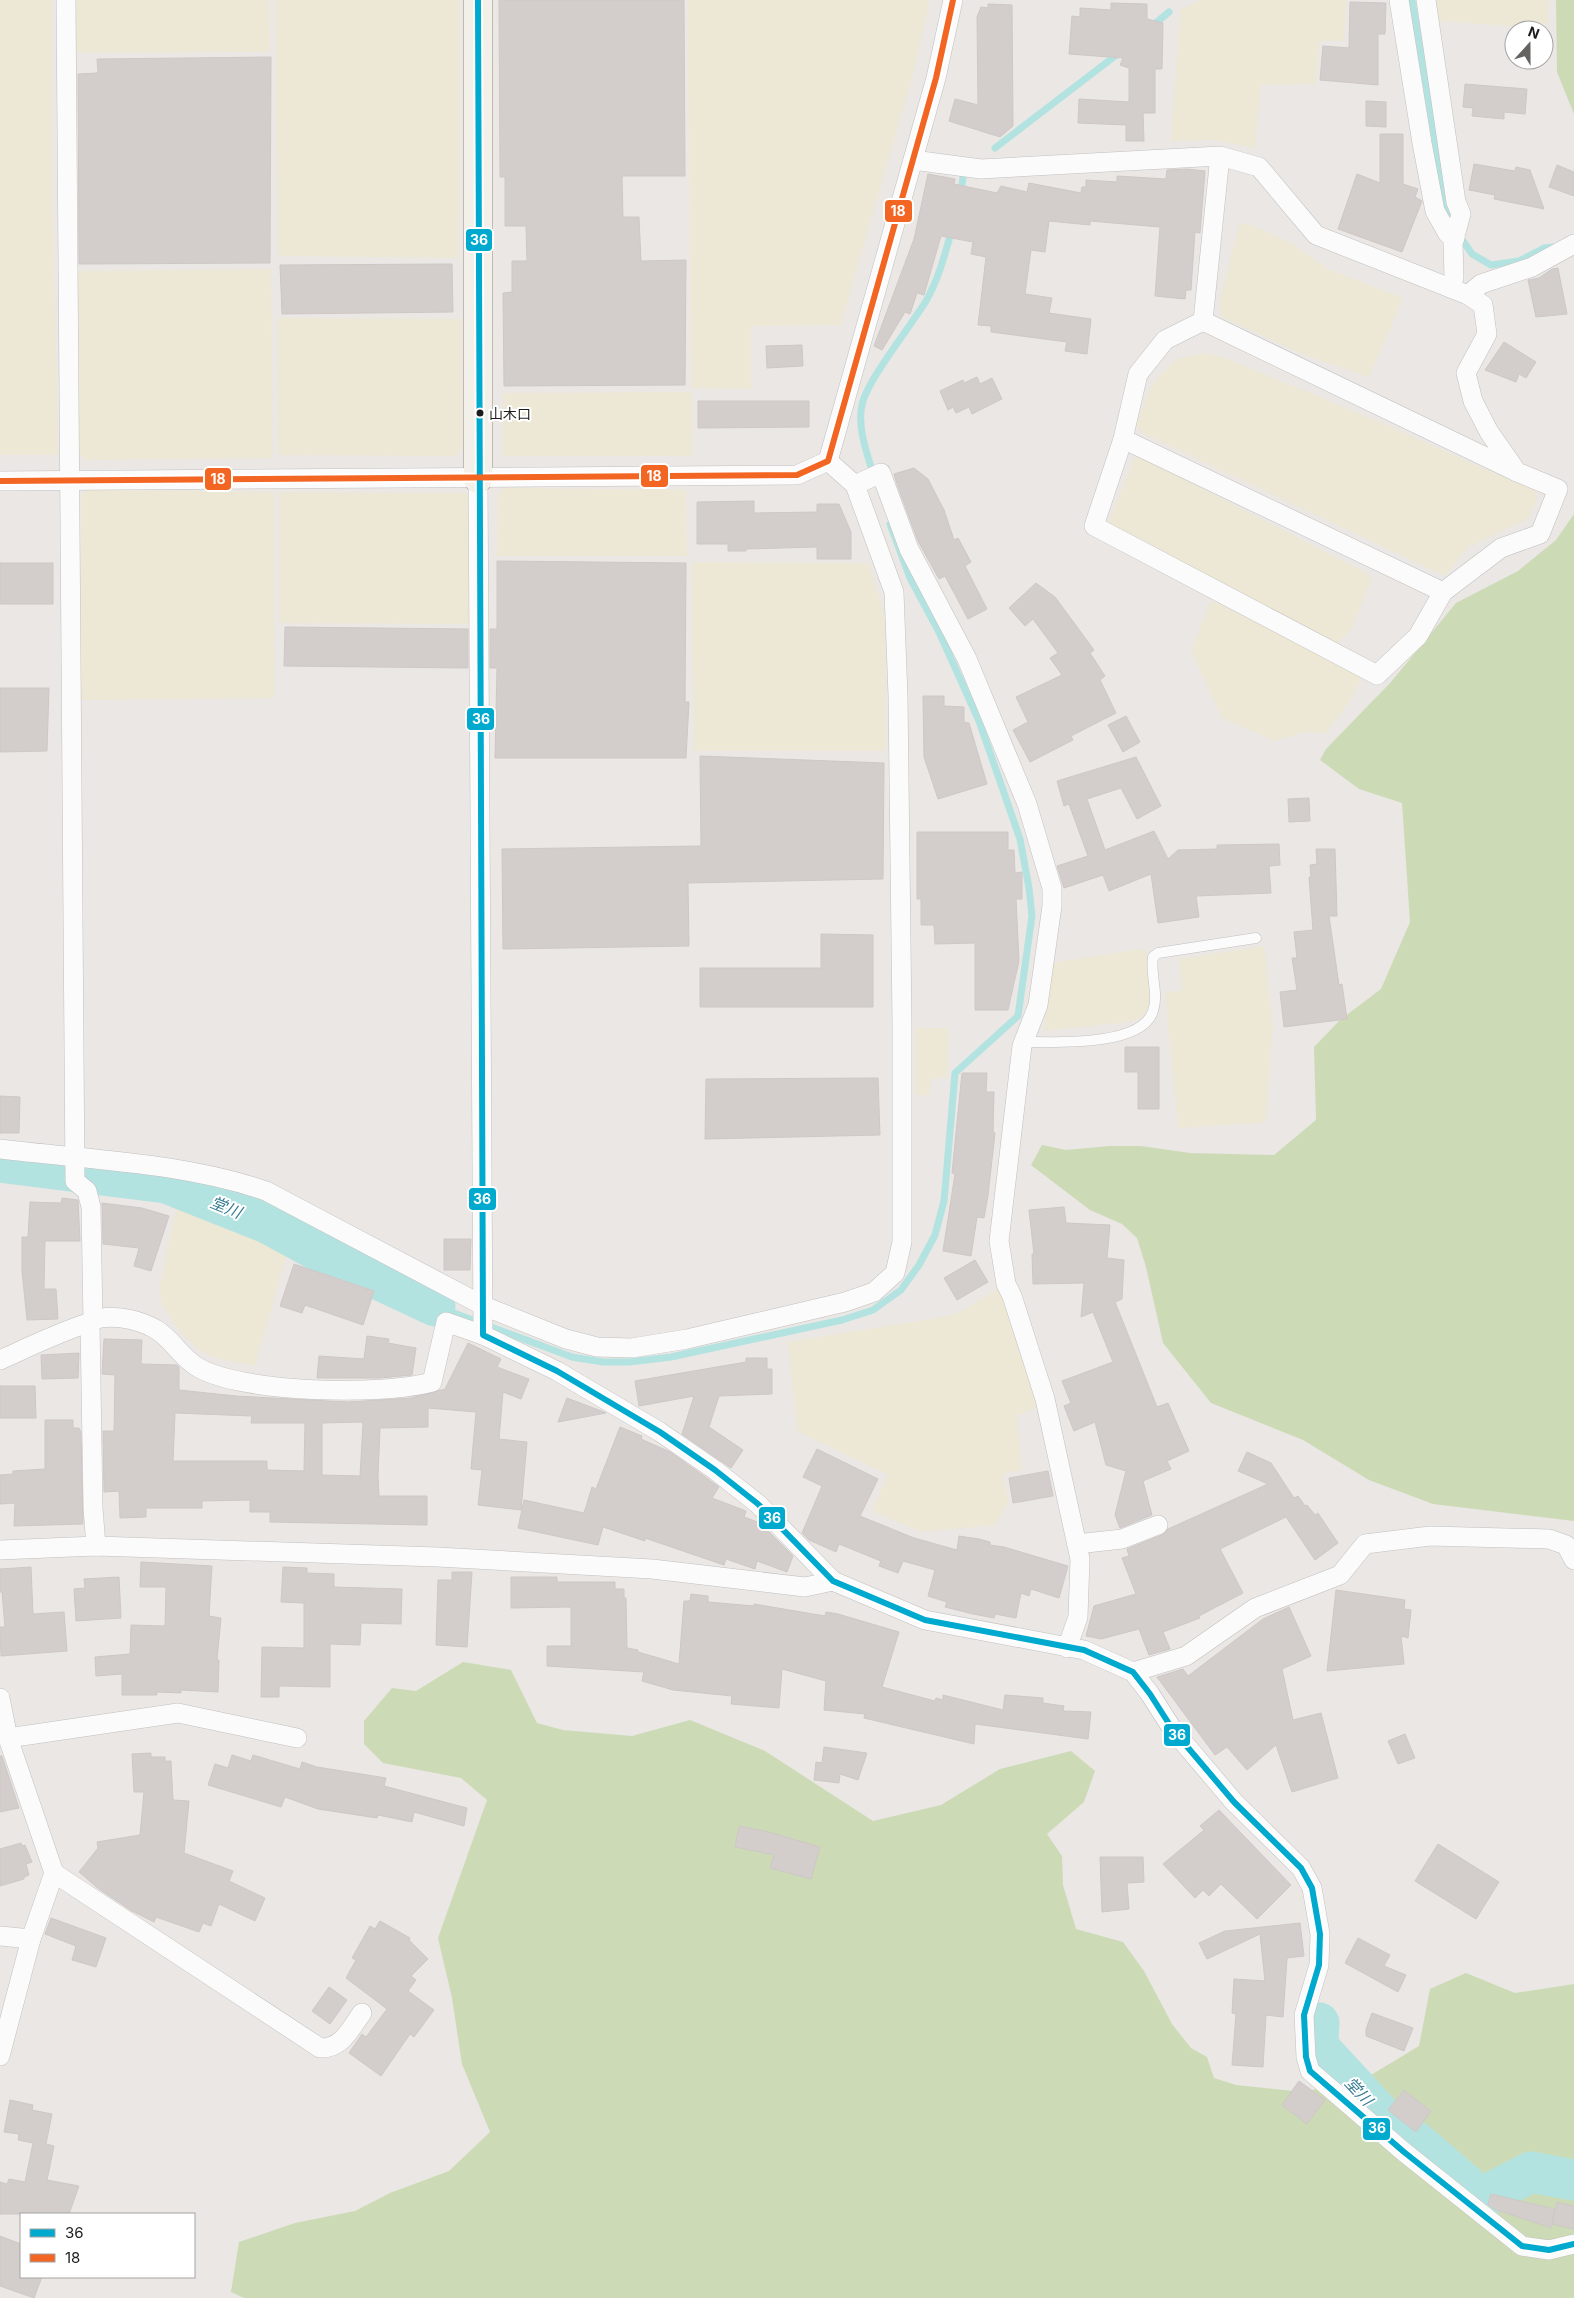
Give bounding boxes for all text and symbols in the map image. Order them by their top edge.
north arrow [1504,20,1554,70]
text: N [1526,23,1542,42]
line badge: 18 [884,199,913,223]
text: 18 [890,202,906,219]
line badge: 36 [465,228,493,252]
text: 36 [470,231,488,248]
place label: 山木口 [489,405,531,422]
marker: 山木口 [475,408,485,418]
line badge: 18 [640,464,669,488]
line badge: 18 [204,467,232,491]
text: 18 [646,467,662,484]
text: 18 [210,470,226,487]
line badge: 36 [466,707,495,731]
text: 36 [472,710,490,727]
line badge: 36 [468,1187,497,1211]
text: 36 [473,1190,491,1207]
water label: 堂川 [207,1192,246,1223]
line badge: 36 [758,1506,786,1530]
text: 36 [763,1509,781,1526]
line badge: 36 [1163,1723,1191,1747]
text: 36 [1168,1726,1186,1743]
water label: 堂川 [1341,2072,1379,2111]
line badge: 36 [1362,2117,1391,2141]
text: 36 [1368,2119,1386,2136]
legend [20,2213,195,2278]
text: 36 [65,2223,84,2242]
text: 18 [65,2248,80,2267]

